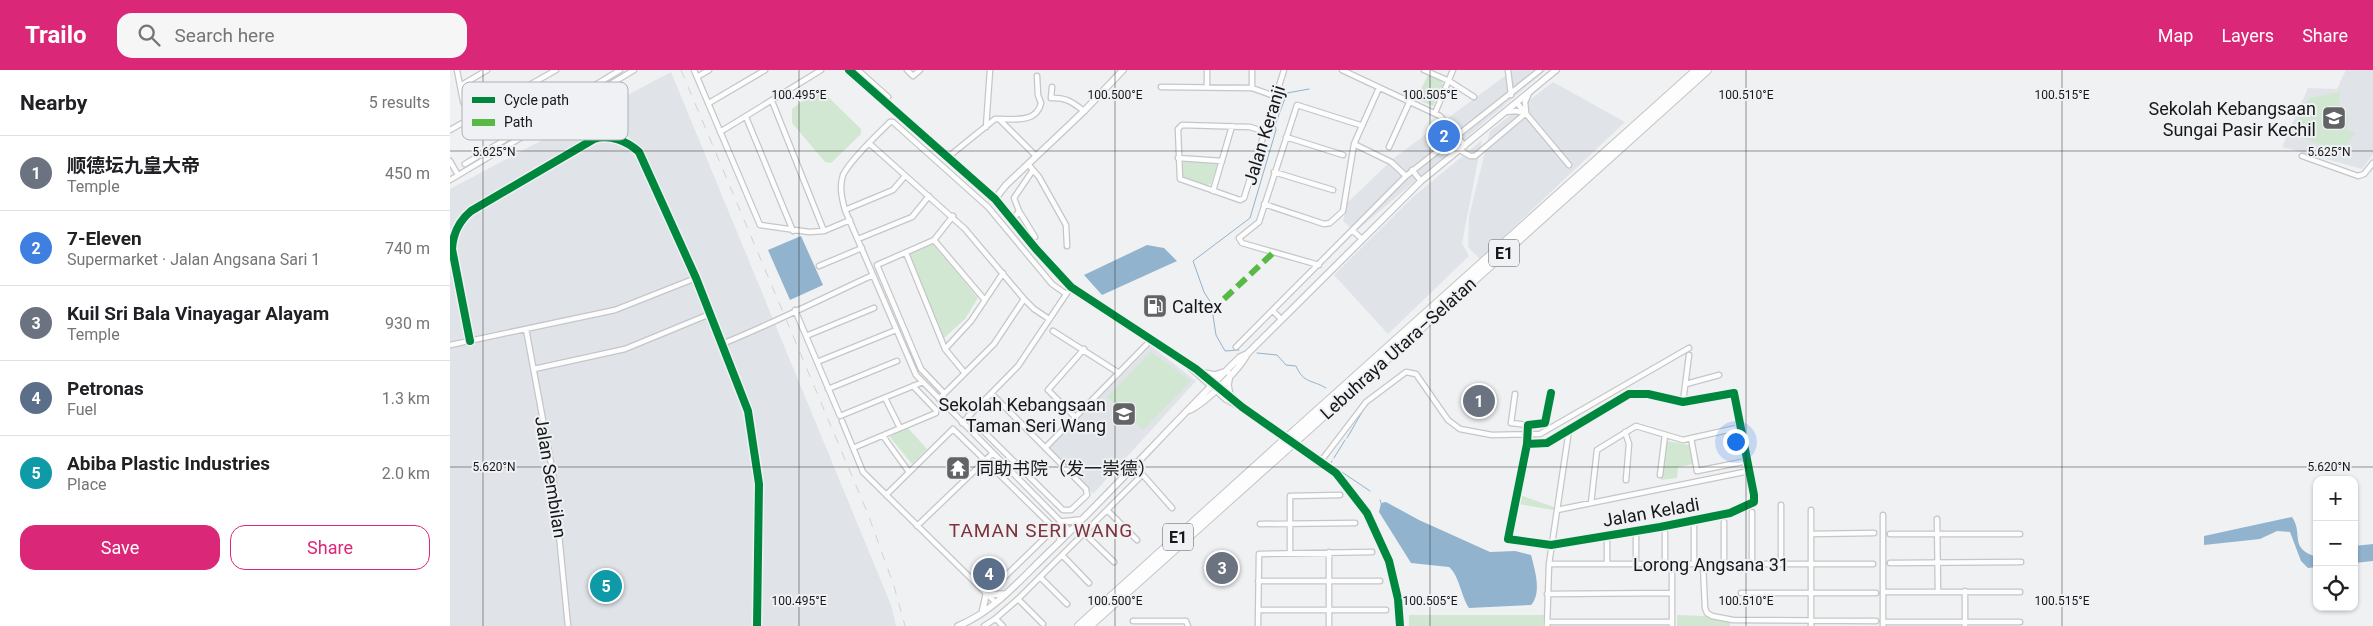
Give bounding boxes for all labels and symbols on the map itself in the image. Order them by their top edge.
legend [462,82,628,140]
street label: Jalan Keranji [1239,83,1289,187]
text: 100.495°E [772,88,827,102]
text: 100.500°E [1088,88,1143,102]
text: 100.505°E [1403,88,1458,102]
text: 100.510°E [1719,88,1774,102]
text: 100.515°E [2035,88,2090,102]
text: Cycle path [504,92,569,108]
place label: Sekolah Kebangsaan Sungai Pasir Kechil [2148,98,2316,140]
school or university icon: Sekolah Kebangsaan Sungai Pasir Kechil [2321,105,2347,131]
text: Path [504,114,533,130]
pin: 2 [1428,117,1460,155]
text: 5.625°N [472,145,516,159]
text: 5.625°N [2307,145,2351,159]
road number: E1 [1489,240,1519,267]
street label: Lebuhraya Utara–Selatan [1316,273,1480,423]
fuel station icon: Caltex [1142,293,1168,319]
place label: Caltex [1172,296,1222,317]
pin: 1 [1463,382,1495,420]
place label: Sekolah Kebangsaan Taman Seri Wang [938,394,1106,436]
school or university icon: Sekolah Kebangsaan Taman Seri Wang [1111,401,1137,427]
street label: Jalan Sembilan [531,415,571,539]
your location [1723,429,1749,455]
temple icon: 同助书院（发一崇德） [945,455,971,481]
place label: 同助书院（发一崇德） [976,458,1156,479]
text: 5.620°N [472,460,516,474]
text: 5.620°N [2307,460,2351,474]
street label: Jalan Keladi [1601,493,1701,531]
district label: TAMAN SERI WANG [949,519,1133,542]
road number: E1 [1163,524,1193,551]
pin: 3 [1206,549,1238,587]
street label: Lorong Angsana 31 [1633,554,1789,575]
pin: 4 [973,555,1005,593]
pin: 5 [590,567,622,605]
text: 100.495°E [772,594,827,608]
text: 100.500°E [1088,594,1143,608]
text: 100.505°E [1403,594,1458,608]
text: 100.510°E [1719,594,1774,608]
text: 100.515°E [2035,594,2090,608]

